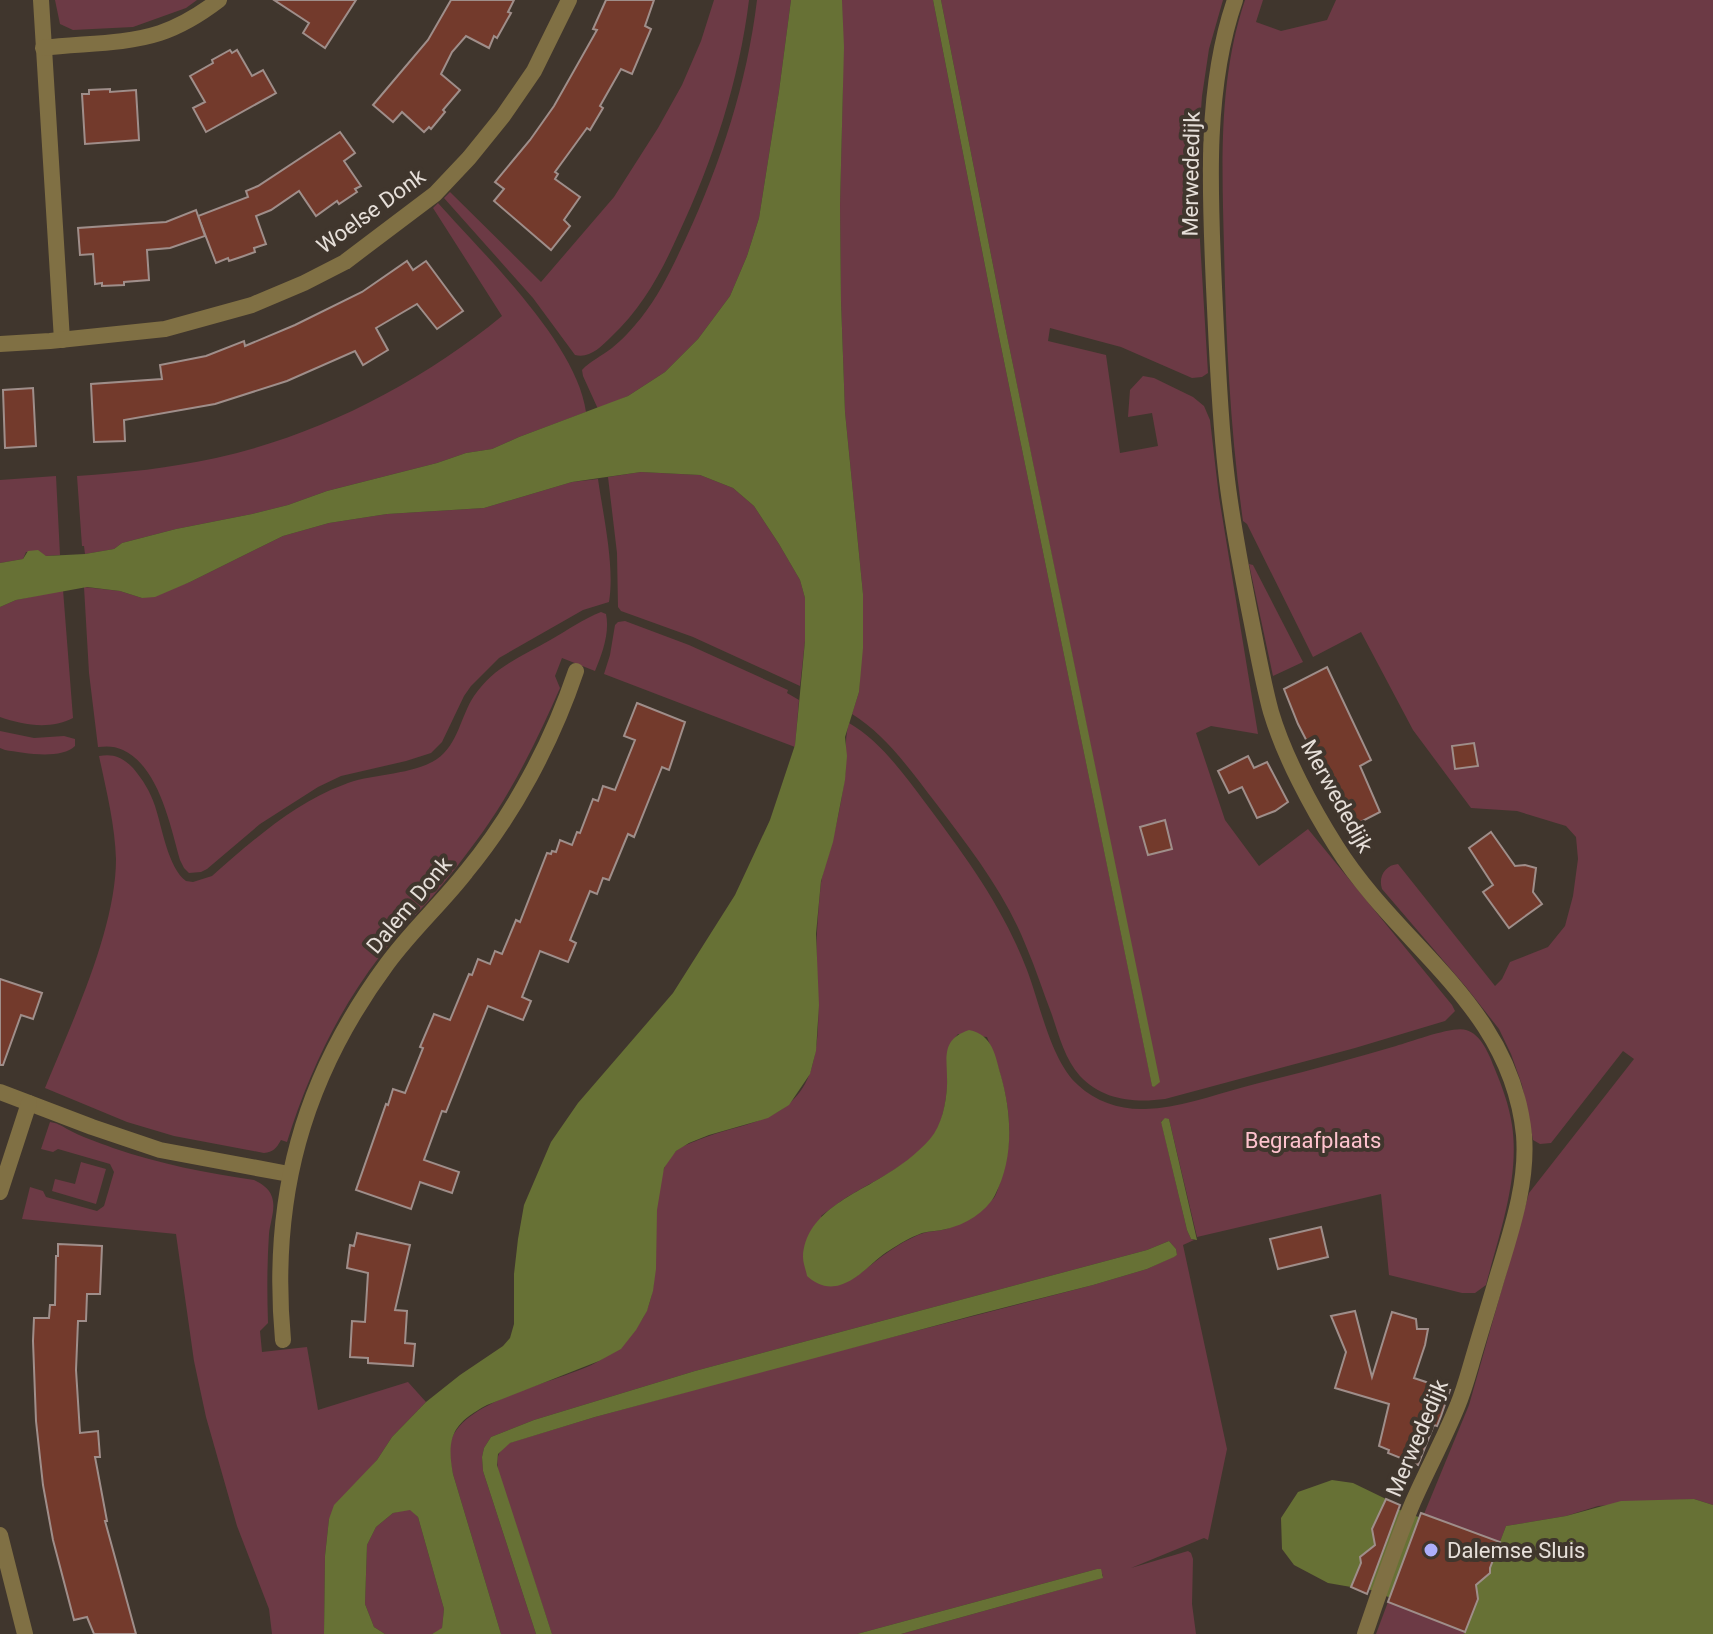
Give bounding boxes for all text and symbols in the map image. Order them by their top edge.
street label: Merwededijk [1177,110,1205,237]
street label: Woelse Donk [312,163,431,259]
street label: Merwededijk [1296,735,1379,857]
street label: Dalem Donk [361,851,457,958]
park label: Begraafplaats [1245,1128,1381,1153]
street label: Merwededijk [1381,1375,1453,1500]
place label: Dalemse Sluis [1447,1538,1585,1563]
marker: Dalemse Sluis [1422,1541,1440,1559]

